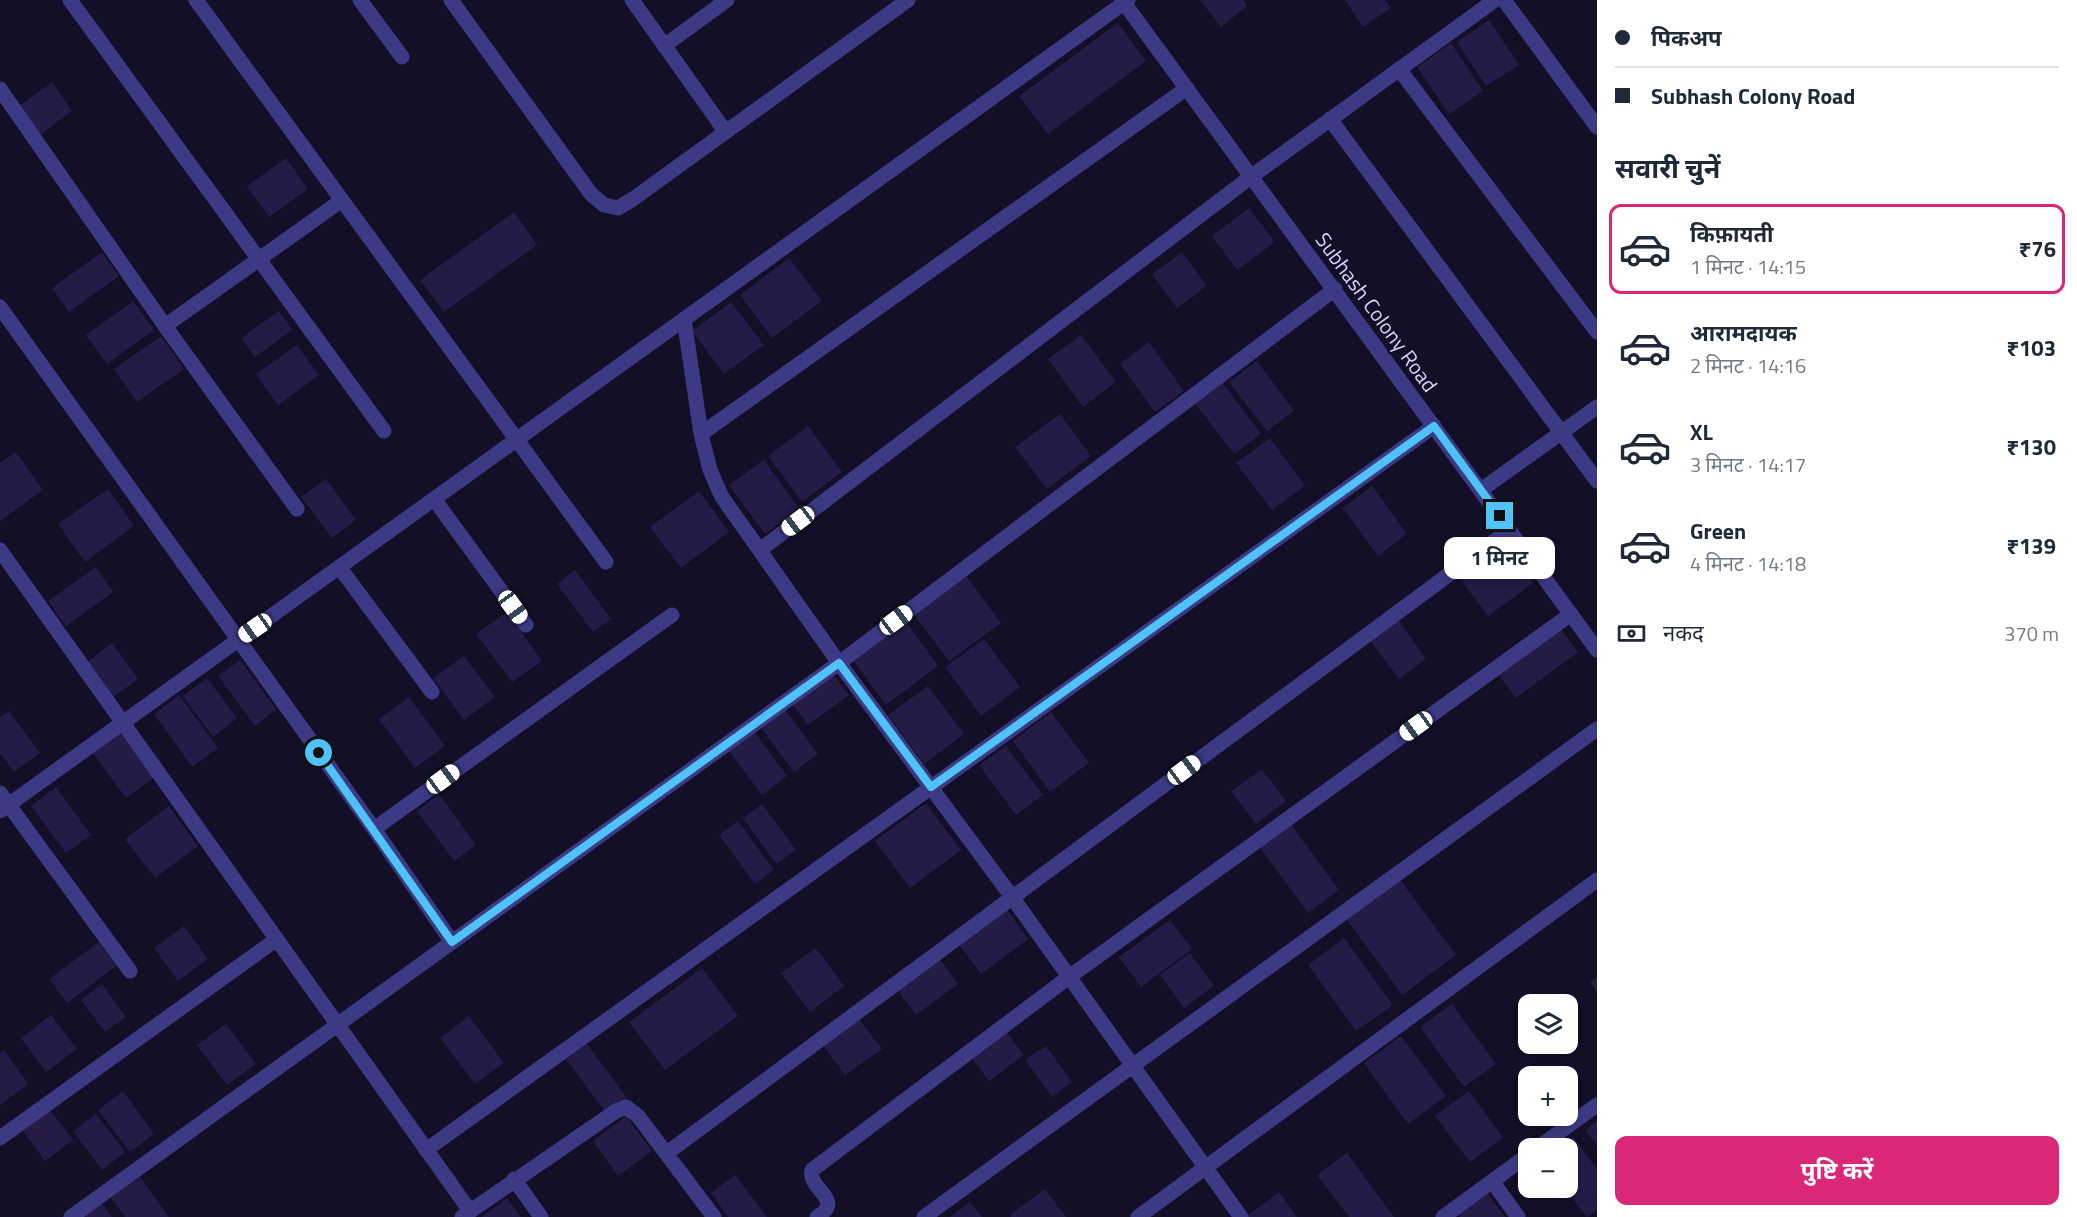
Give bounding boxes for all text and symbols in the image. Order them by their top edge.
text: पिकअप [1651,21,1722,55]
text: Subhash Colony Road [1651,79,1855,113]
text: सवारी चुनें [1615,147,1720,188]
text: किफ़ायती [1690,217,1774,251]
icon: car [1618,222,1672,276]
street label: Subhash Colony Road [1308,225,1446,399]
text: ₹76 [2019,232,2056,266]
text: 1 मिनट · 14:15 [1690,251,1806,282]
text: आरामदायक [1690,316,1797,350]
icon: car [1618,321,1672,375]
text: ₹103 [2006,331,2056,365]
text: 2 मिनट · 14:16 [1690,350,1806,381]
text: XL [1690,415,1713,449]
icon: car [1618,420,1672,474]
text: ₹130 [2006,430,2056,464]
text: 3 मिनट · 14:17 [1690,449,1806,480]
route end [1486,502,1513,529]
car [778,503,818,539]
text: Green [1690,514,1746,548]
icon: car [1618,519,1672,573]
text: ₹139 [2006,529,2056,563]
callout: 1 मिनट [1444,537,1556,579]
text: 1 मिनट [1471,542,1528,573]
text: 4 मिनट · 14:18 [1690,548,1806,579]
car [495,587,531,627]
car [876,602,916,638]
car [235,610,275,646]
text: नकद [1663,616,1704,650]
icon: cash [1615,617,1648,650]
text: 370 m [2004,618,2059,649]
car [1396,708,1436,744]
route start [305,739,332,766]
car [1164,752,1204,788]
car [423,761,463,797]
map controls [1518,994,1578,1198]
button: layers [1518,994,1578,1054]
button: + [1518,1066,1578,1126]
button: पुष्टि करें [1615,1136,2059,1205]
button: − [1518,1138,1578,1198]

